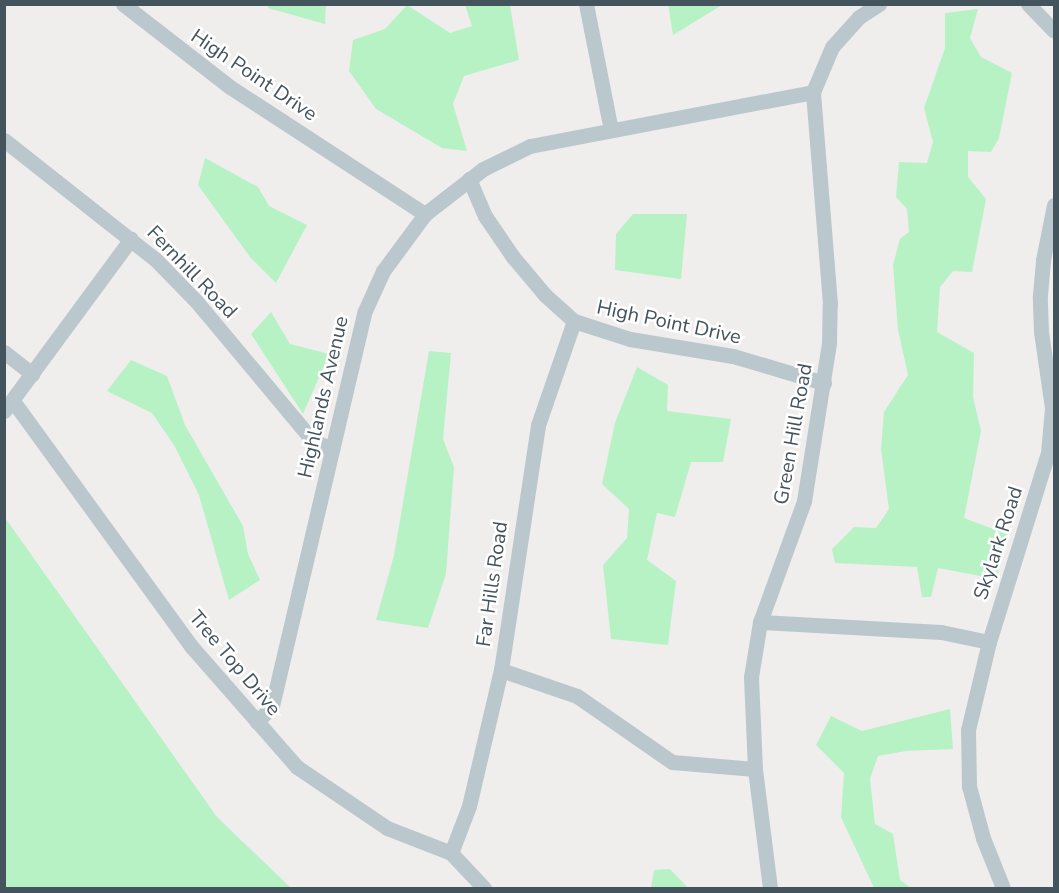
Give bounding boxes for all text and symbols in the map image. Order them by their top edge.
street label: High Point Drive [186,24,322,126]
street label: Fernhill Road [142,221,242,323]
street label: High Point Drive [595,295,743,349]
street label: Highlands Avenue [293,314,353,480]
street label: Green Hill Road [769,362,817,506]
street label: Skylark Road [968,483,1028,603]
street label: Far Hills Road [471,520,513,648]
street label: Tree Top Drive [184,606,286,720]

